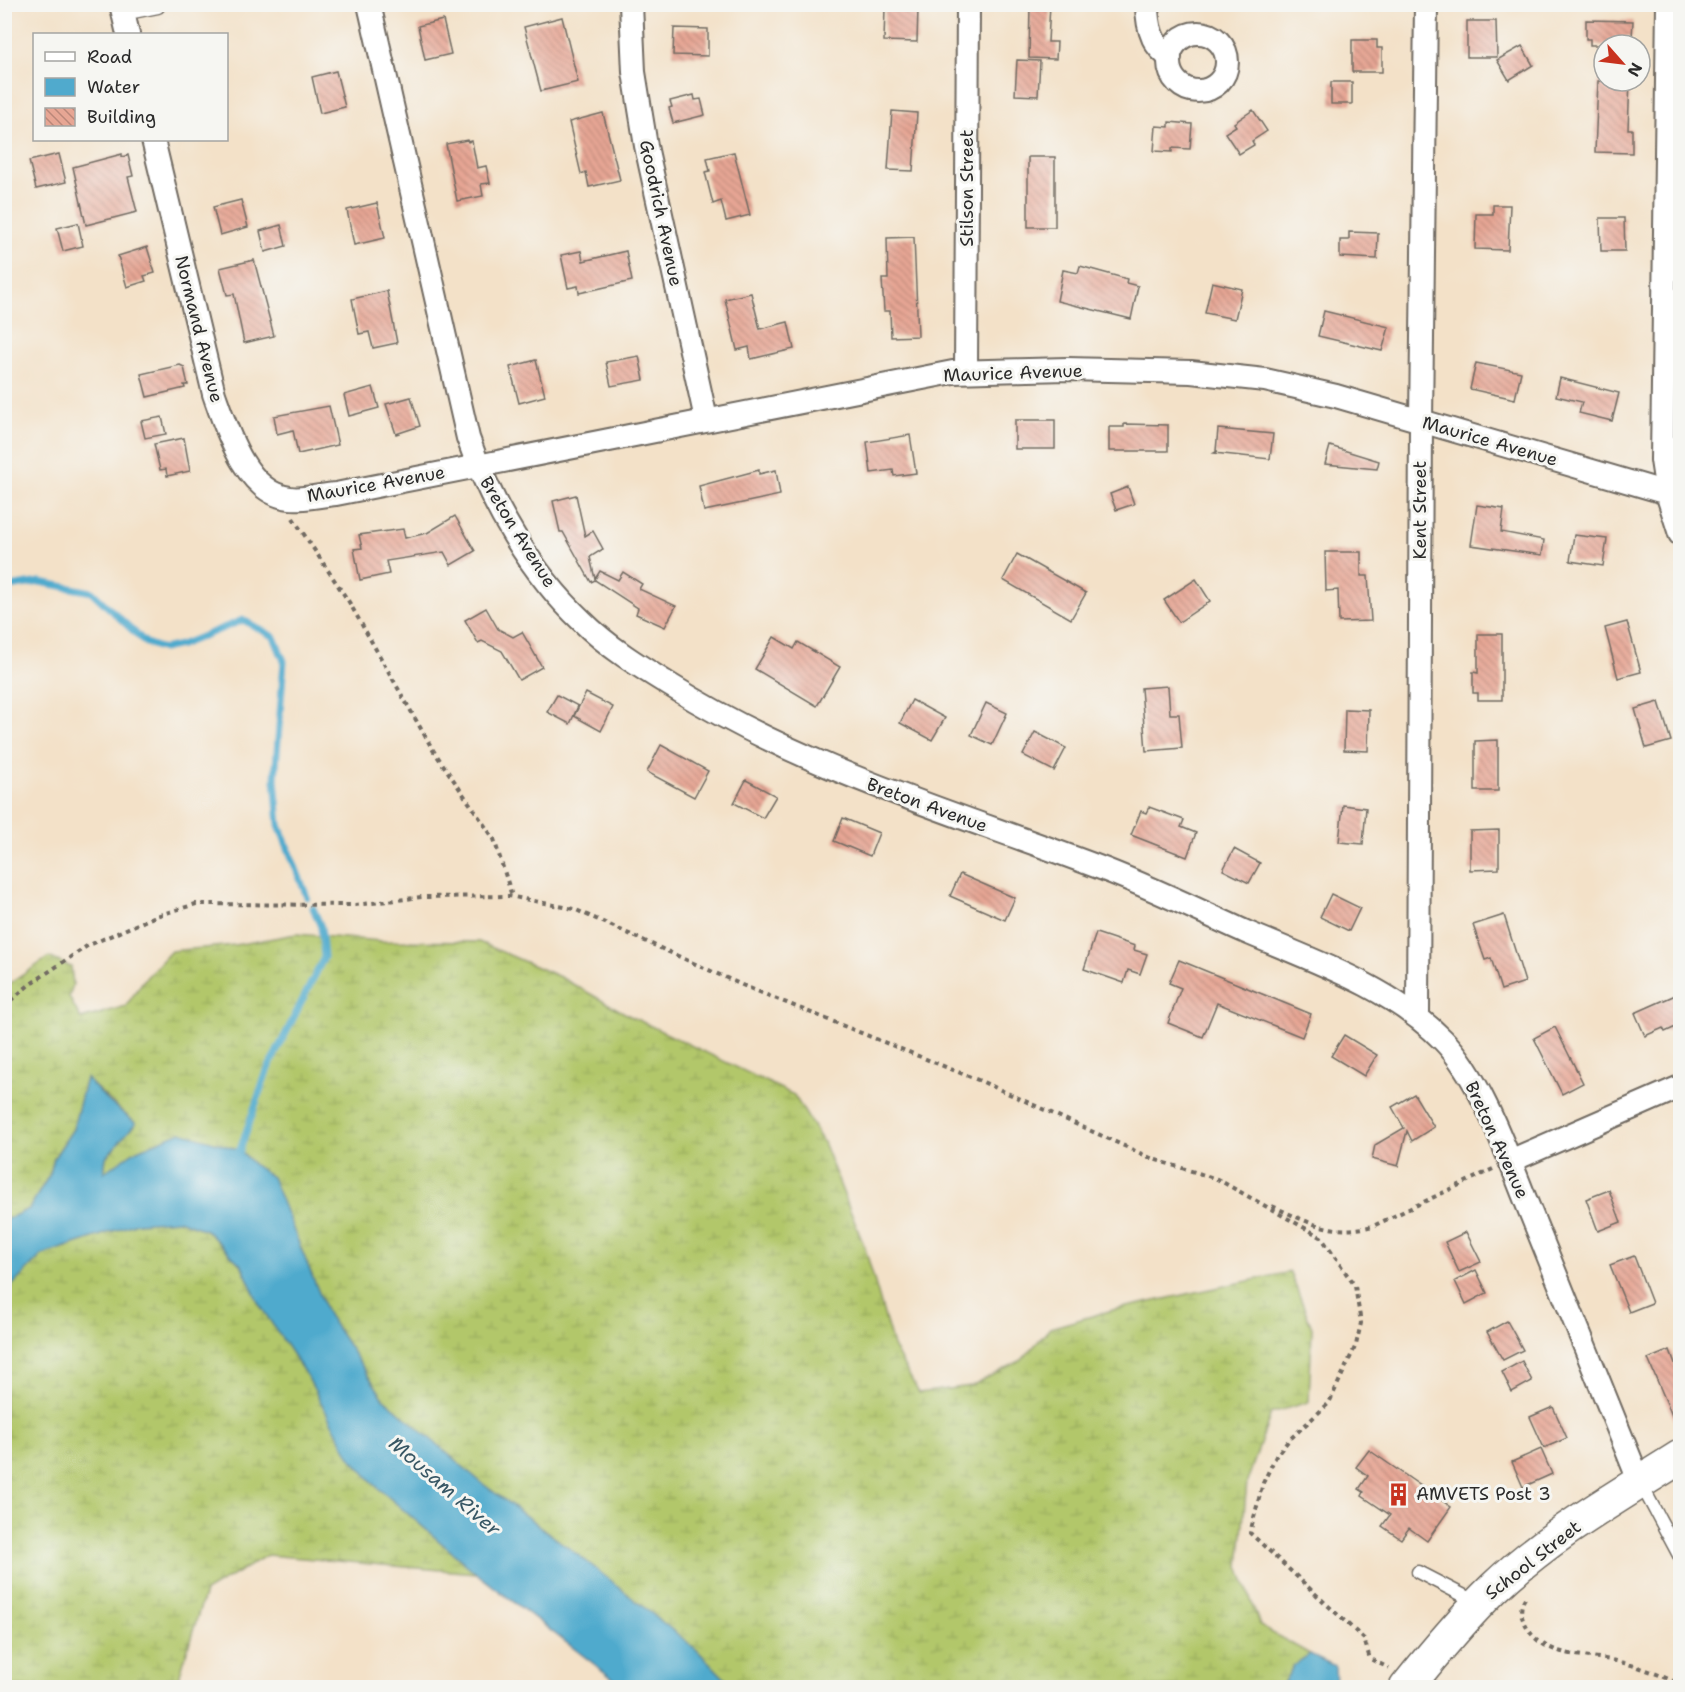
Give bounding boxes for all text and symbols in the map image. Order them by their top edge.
legend [33,33,228,141]
north arrow [1592,33,1652,93]
text: Road [87,45,132,69]
text: N [1623,59,1647,80]
text: Water [87,75,140,99]
text: Building [87,105,156,129]
street label: Stilson Street [955,129,979,247]
street label: Goodrich Avenue [634,138,688,288]
street label: Normand Avenue [169,253,229,405]
street label: Maurice Avenue [943,359,1083,387]
street label: Maurice Avenue [1420,410,1560,472]
street label: Maurice Avenue [305,460,447,508]
street label: Kent Street [1408,460,1432,559]
street label: Breton Avenue [474,472,562,592]
street label: Breton Avenue [863,772,991,838]
street label: Breton Avenue [1459,1077,1535,1203]
water label: Mousam River [384,1430,507,1542]
building icon: AMVETS Post 3 [1385,1481,1411,1507]
place label: AMVETS Post 3 [1416,1482,1551,1506]
street label: School Street [1480,1515,1586,1605]

